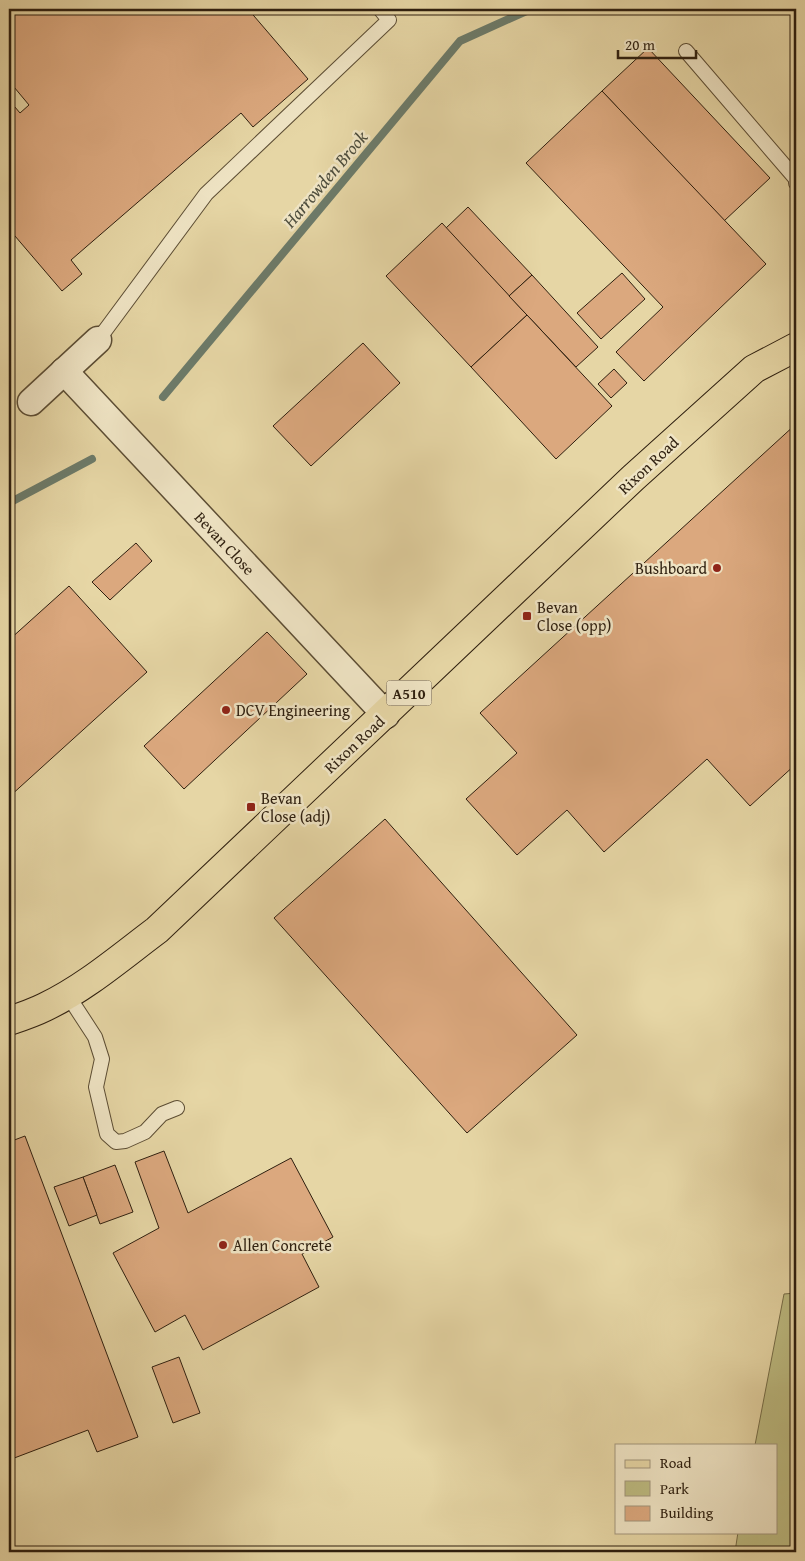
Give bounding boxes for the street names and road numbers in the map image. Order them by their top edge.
street label: Rixon Road [612,430,684,500]
street label: Bevan Close [189,506,261,580]
road number: A510 [386,680,432,706]
street label: Rixon Road [318,709,390,779]

